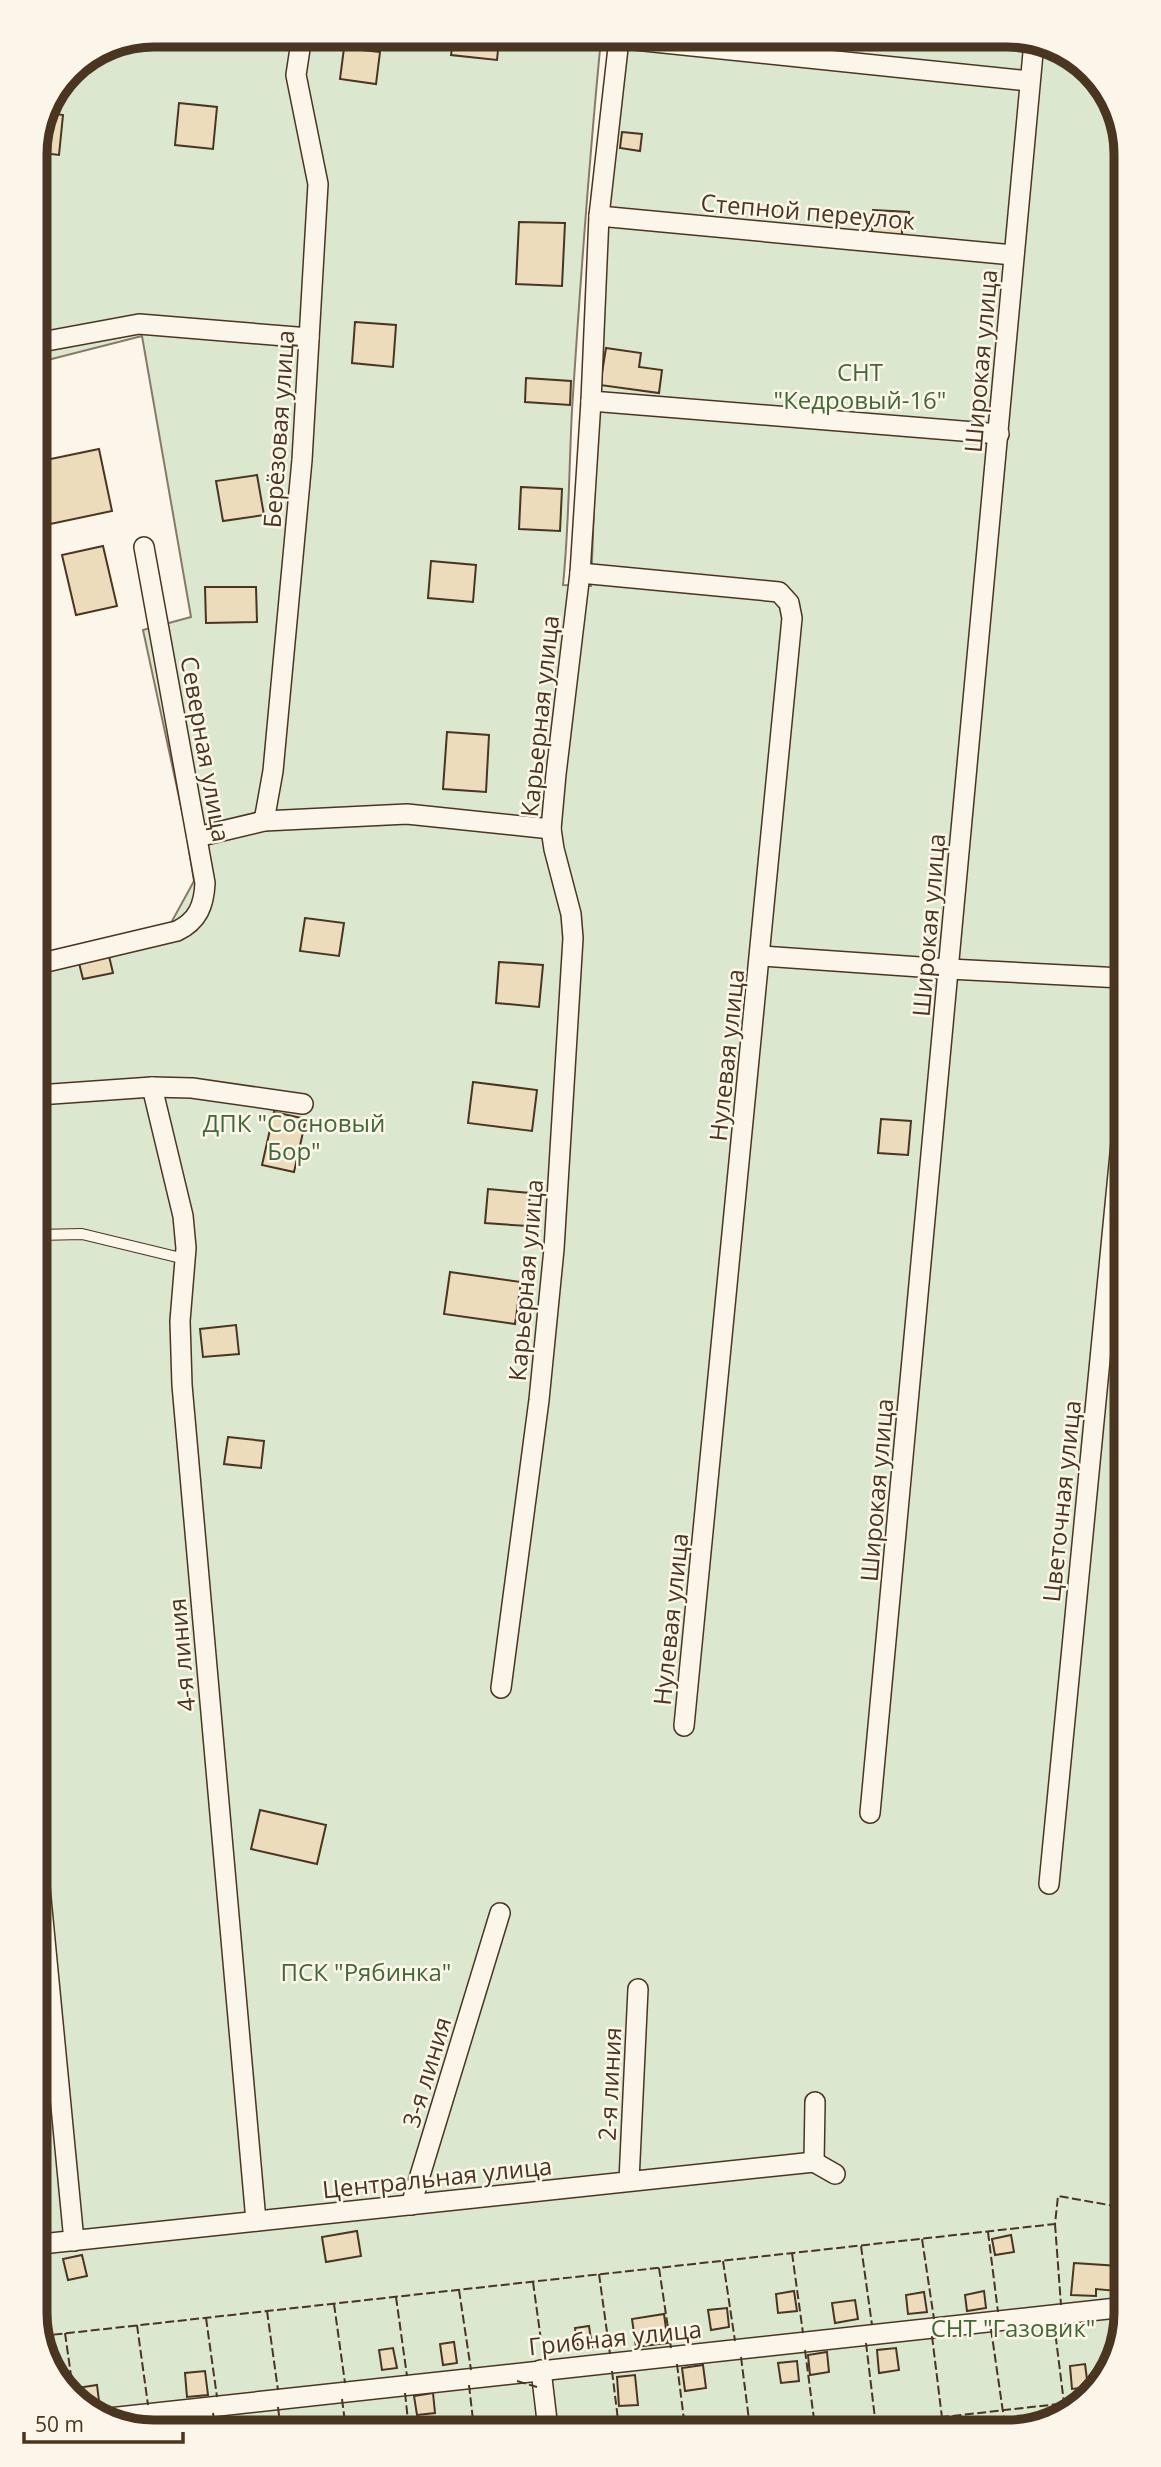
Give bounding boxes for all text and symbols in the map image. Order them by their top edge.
street label: Степной переулок [699,185,917,237]
street label: Широкая улица [956,268,1004,454]
street label: Берёзовая улица [255,329,301,529]
park label: СНТ "Кедровый-16" [774,355,946,416]
street label: Карьерная улица [512,614,566,818]
street label: Северная улица [173,654,239,844]
street label: Широкая улица [904,832,952,1018]
street label: Нулевая улица [701,967,751,1143]
park label: ДПК "Сосновый Бор" [203,1106,385,1167]
street label: Карьерная улица [500,1178,550,1382]
street label: Широкая улица [852,1397,900,1583]
street label: Цветочная улица [1034,1398,1088,1604]
street label: Нулевая улица [645,1531,695,1707]
street label: 4-я линия [160,1597,202,1713]
park label: ПСК "Рябинка" [281,1955,451,1988]
street label: 3-я линия [394,2013,458,2131]
street label: 2-я линия [590,2026,628,2142]
street label: Центральная улица [320,2149,554,2205]
street label: Грибная улица [527,2311,703,2363]
park label: СНТ "Газовик" [931,2311,1095,2344]
scale bar [24,2400,184,2444]
text: 50 m [35,2410,84,2438]

